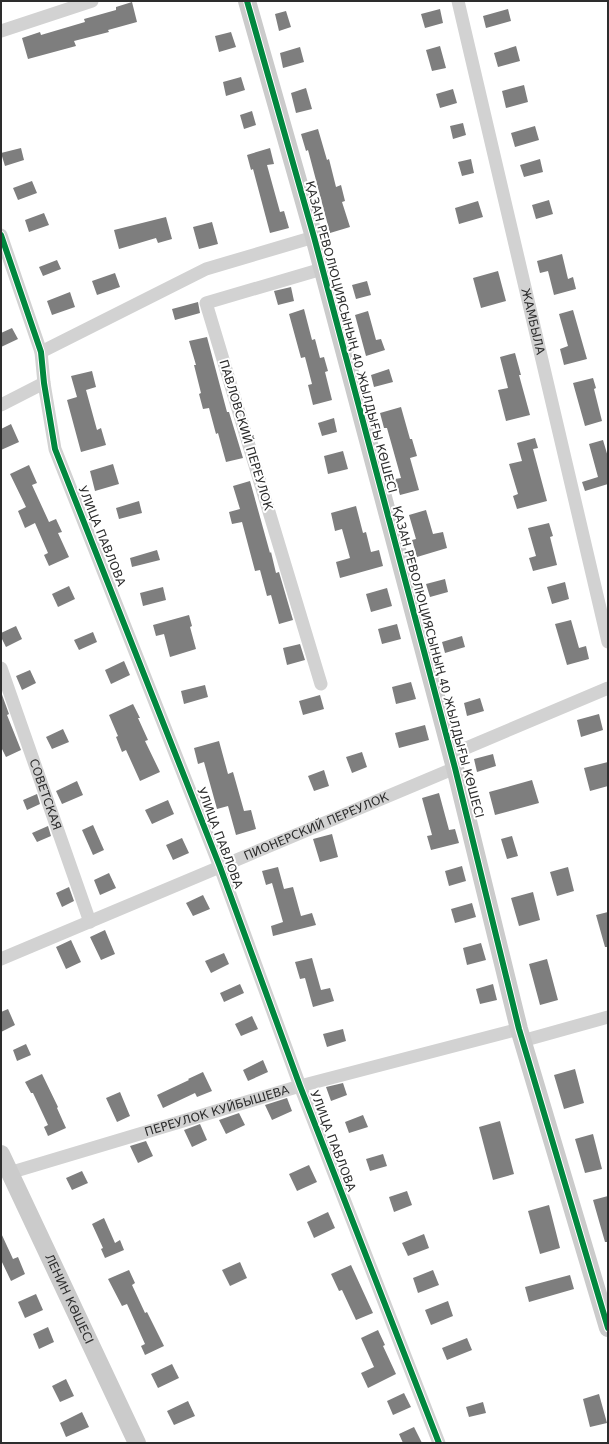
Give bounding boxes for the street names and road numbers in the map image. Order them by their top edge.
street label: ҚАЗАН РЕВОЛЮЦИЯСЫНЫҢ 40 ЖЫЛДЫҒЫ КӨШЕСІ [303,179,399,495]
street label: ЖАМБЫЛА [518,287,548,357]
street label: ПАВЛОВСКИЙ ПЕРЕУЛОК [216,358,277,512]
street label: УЛИЦА ПАВЛОВА [75,484,129,589]
street label: ҚАЗАН РЕВОЛЮЦИЯСЫНЫҢ 40 ЖЫЛДЫҒЫ КӨШЕСІ [390,504,486,820]
street label: СОВЕТСКАЯ [26,757,64,832]
street label: УЛИЦА ПАВЛОВА [194,786,246,891]
street label: ПИОНЕРСКИЙ ПЕРЕУЛОК [242,790,391,863]
street label: ПЕРЕУЛОК КУЙБЫШЕВА [143,1082,292,1139]
street label: УЛИЦА ПАВЛОВА [307,1089,359,1194]
street label: ЛЕНИН КӨШЕСІ [42,1252,96,1346]

